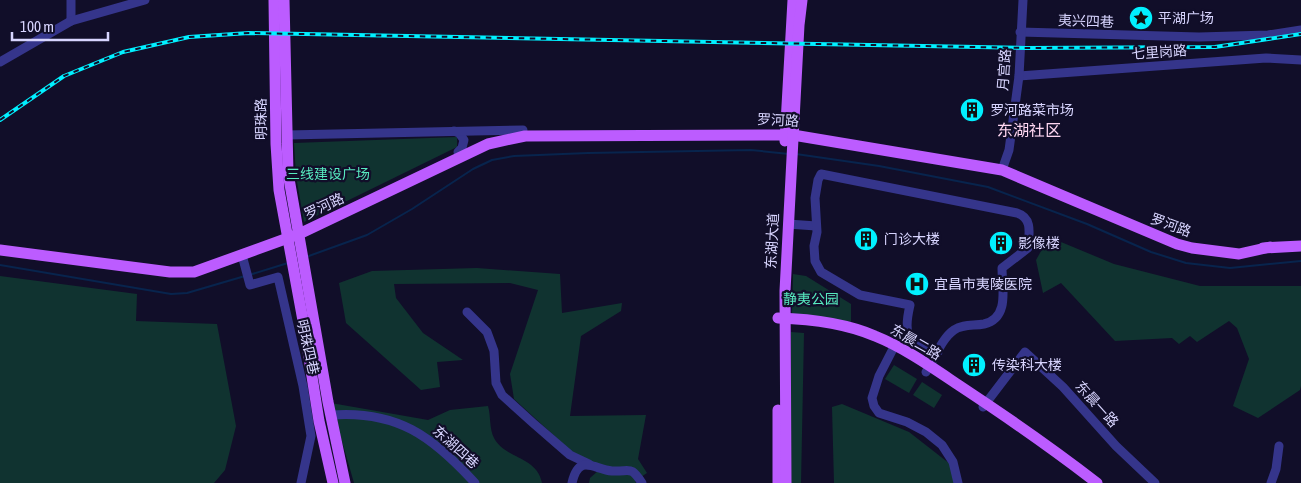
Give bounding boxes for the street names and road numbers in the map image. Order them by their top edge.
street label: 夷兴四巷 [1058,12,1114,30]
street label: 七里岗路 [1131,42,1187,62]
street label: 月宫路 [995,48,1013,92]
street label: 明珠路 [253,98,269,140]
street label: 罗河路 [757,111,799,129]
street label: 罗河路 [302,190,346,222]
street label: 罗河路 [1149,210,1193,240]
street label: 东湖大道 [763,213,781,269]
street label: 明珠四巷 [294,318,322,376]
street label: 东晨二路 [888,321,944,363]
street label: 东晨一路 [1072,378,1122,430]
street label: 东湖四巷 [430,422,482,472]

